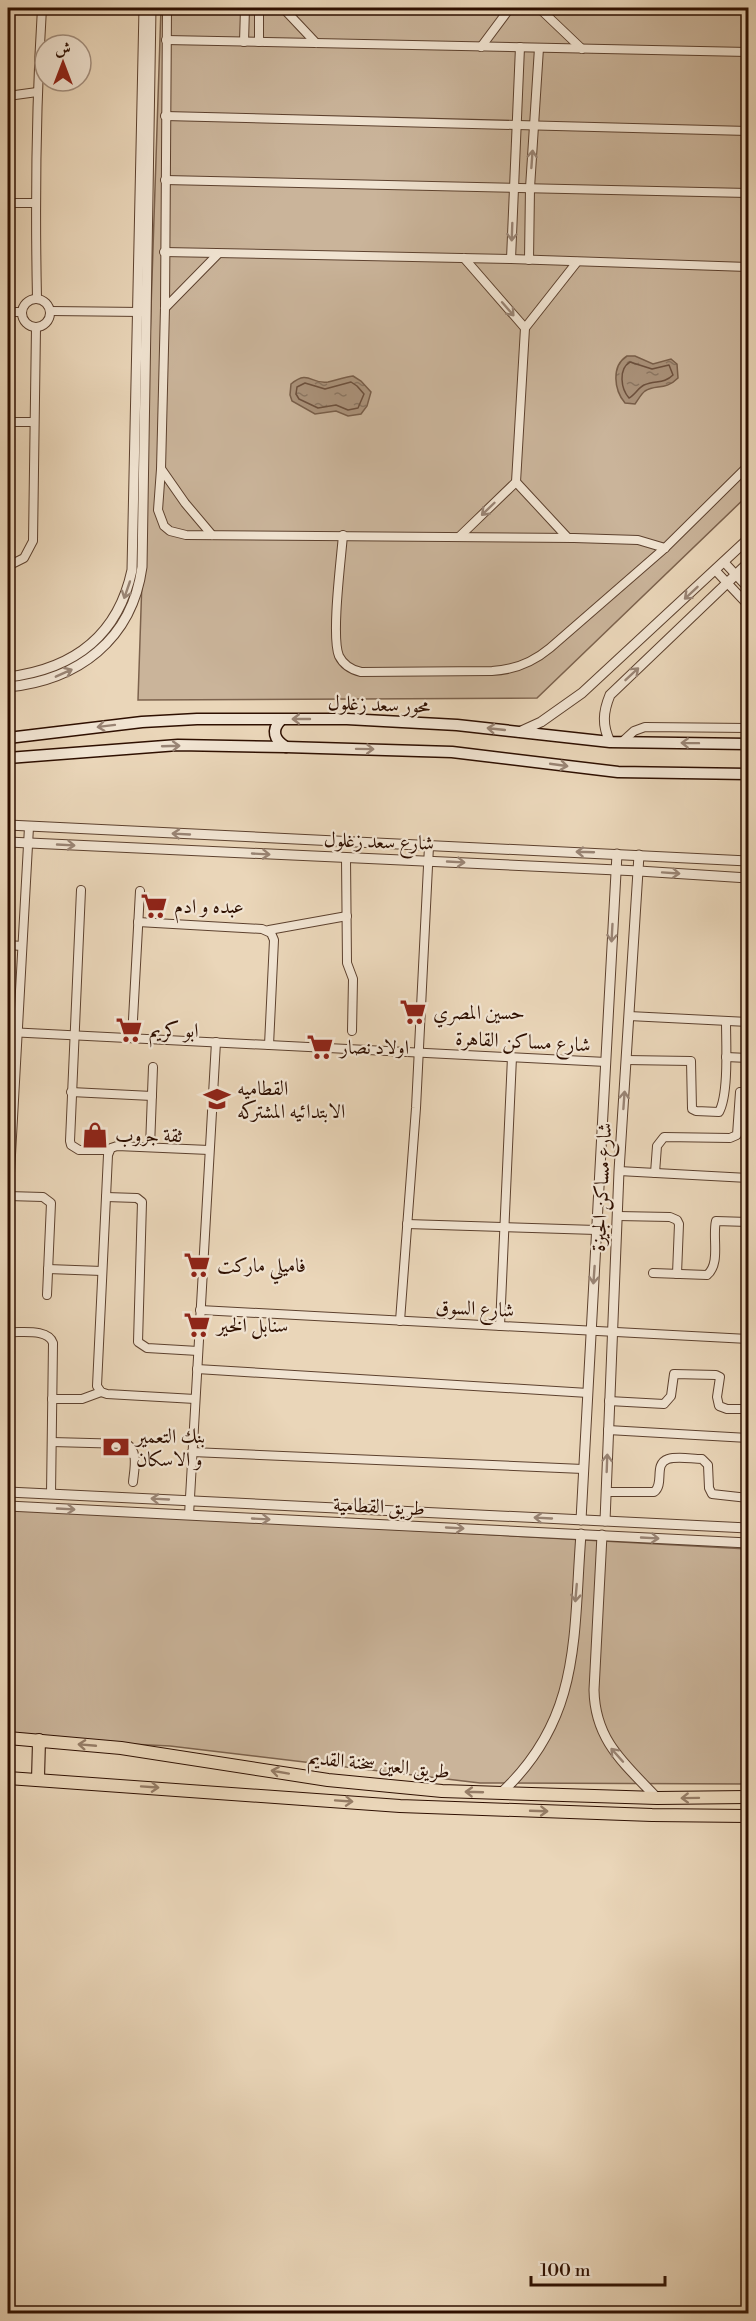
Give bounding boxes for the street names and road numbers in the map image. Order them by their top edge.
street label: محور سعد زغلول [327,691,431,720]
street label: شارع سعد زغلول [323,828,435,861]
street label: شارع مساكن القاهرة [454,1026,591,1063]
street label: شارع مساكن الجيزة [587,1122,622,1253]
street label: شارع السوق [435,1295,515,1328]
street label: طريق القطامية [332,1493,425,1522]
street label: طريق العين سخنة القديم [306,1746,451,1789]

